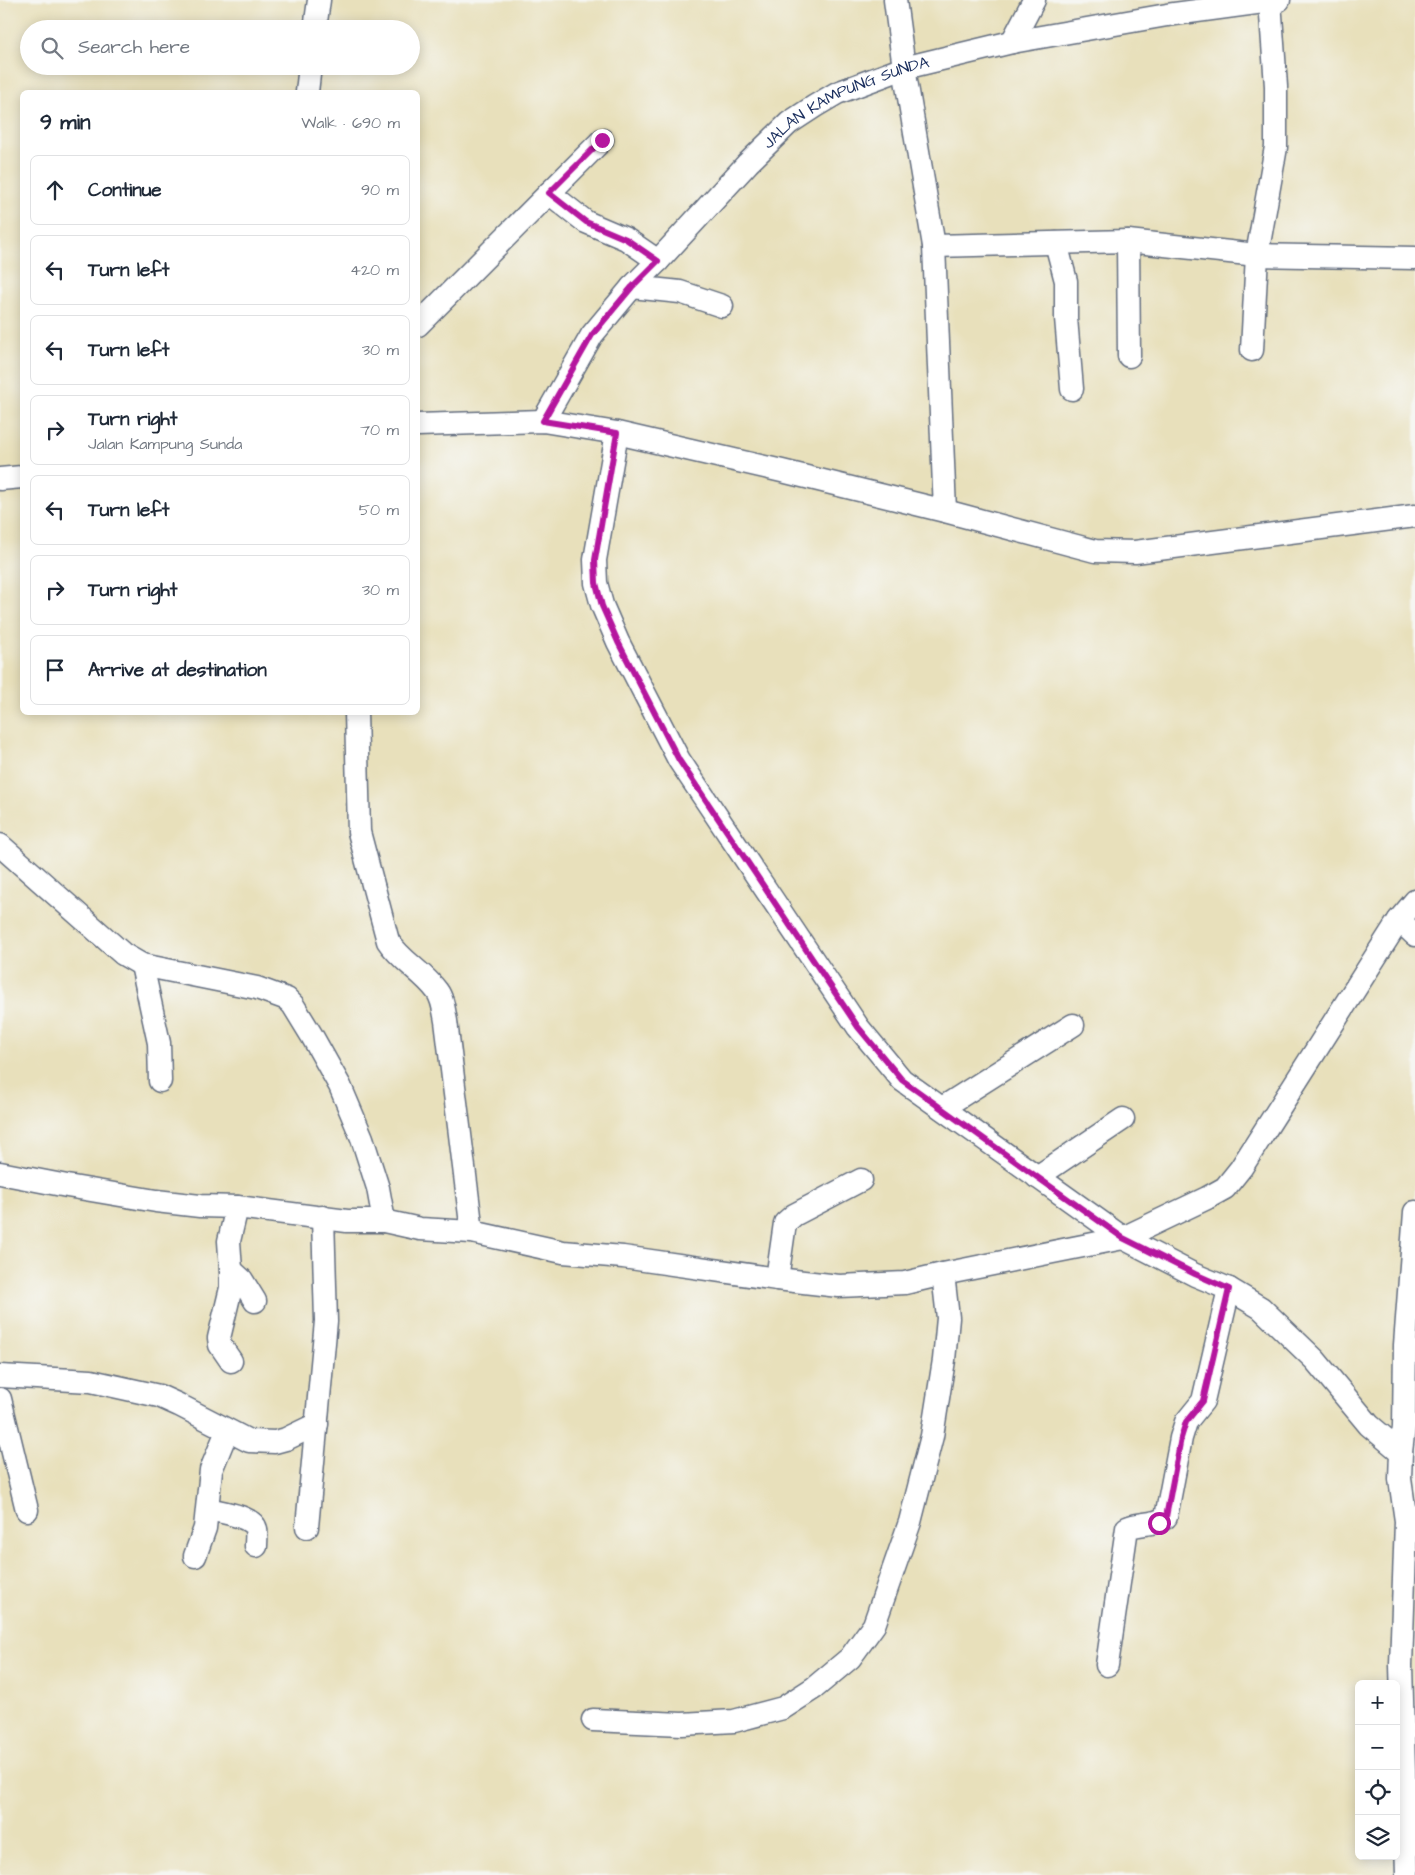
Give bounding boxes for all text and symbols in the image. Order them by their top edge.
search box [20,20,420,75]
icon: search [38,34,66,62]
text: Search here [78,34,190,61]
street label: JALAN KAMPUNG SUNDA [758,51,931,154]
text: 9 min [40,108,90,137]
text: Walk · 690 m [301,112,400,134]
route end [591,129,614,152]
icon: ahead [41,176,69,204]
text: Continue [88,177,162,204]
text: 90 m [361,179,399,201]
icon: left [41,256,69,284]
text: Turn left [88,257,169,284]
text: 420 m [350,259,399,281]
icon: left [41,336,69,364]
text: Turn left [88,337,169,364]
text: 30 m [362,339,399,361]
text: Turn right [88,406,177,433]
icon: right [41,416,69,444]
text: 70 m [360,419,399,441]
text: Jalan Kampung Sunda [88,433,242,455]
icon: left [41,496,69,524]
text: Turn left [88,497,169,524]
text: 50 m [359,499,399,521]
icon: right [41,576,69,604]
text: Turn right [88,577,177,604]
text: 30 m [362,579,399,601]
icon: arrive [41,656,69,684]
text: Arrive at destination [88,657,267,684]
route start [1148,1512,1171,1535]
map controls [1355,1680,1400,1860]
button: + [1355,1680,1400,1725]
button: − [1355,1725,1400,1770]
button: locate [1355,1770,1400,1815]
button: layers [1355,1815,1400,1860]

